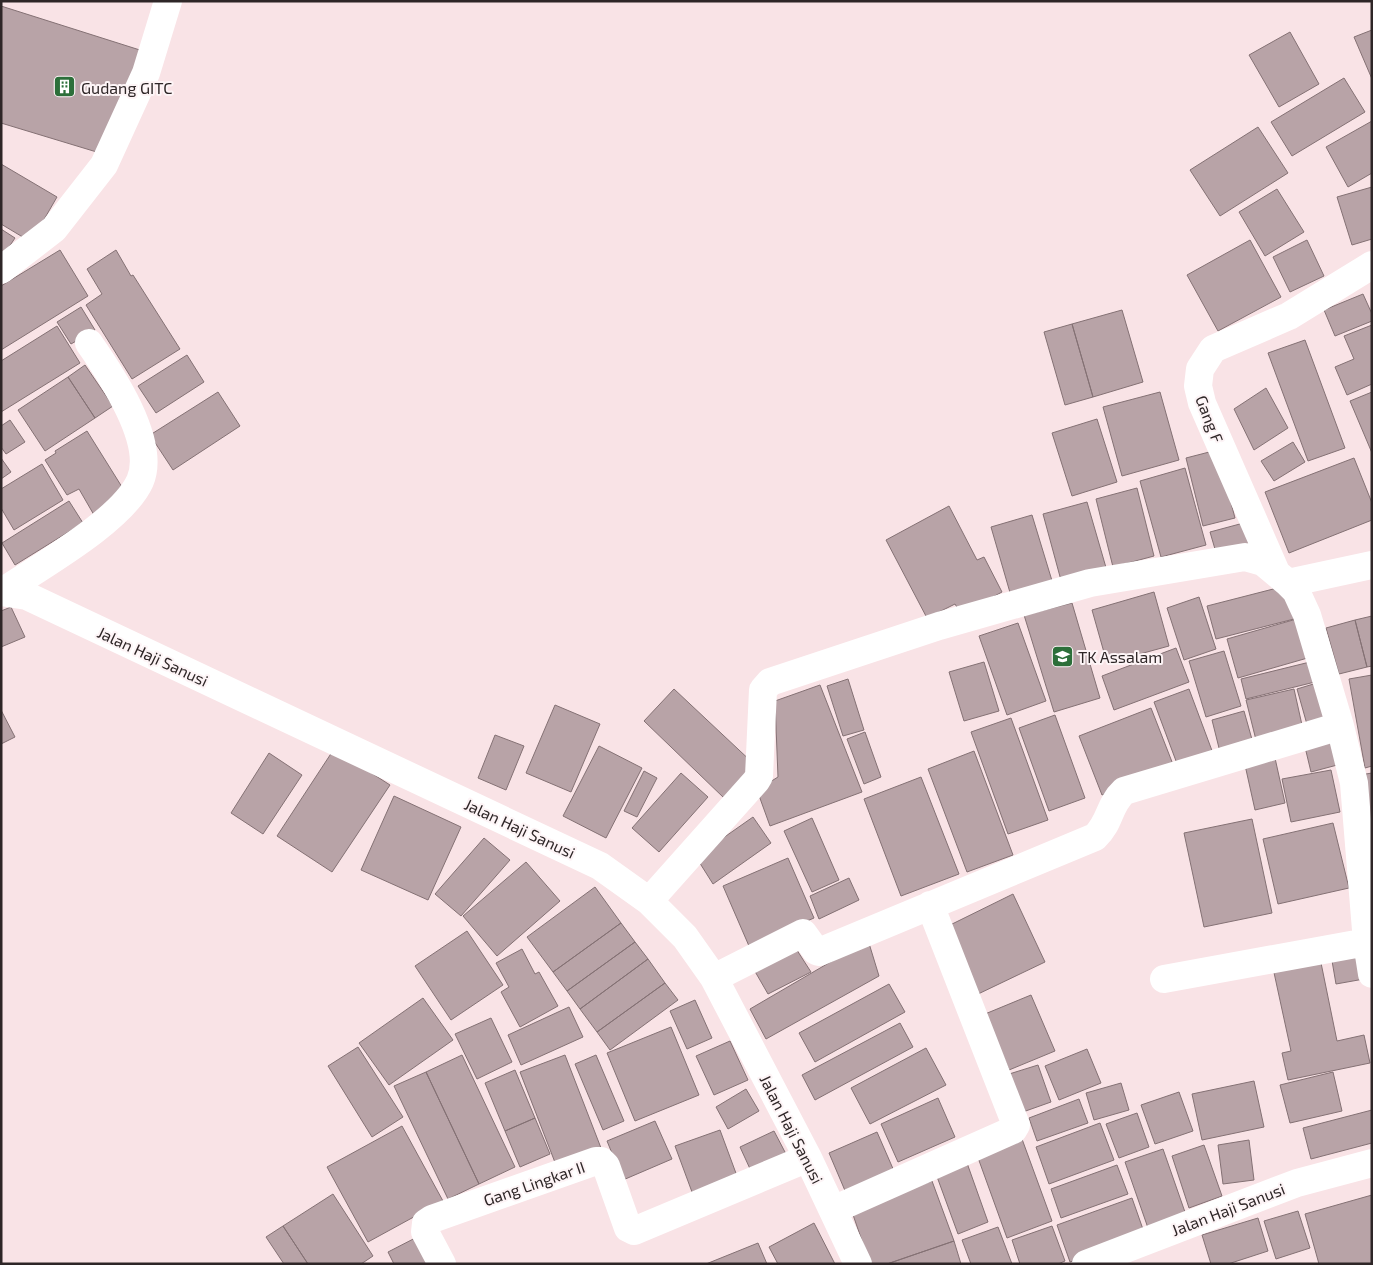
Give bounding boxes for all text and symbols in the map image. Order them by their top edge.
building icon: Gudang GITC [53,75,77,99]
place label: Gudang GITC [81,78,172,97]
street label: Gang F [1192,393,1228,446]
street label: Jalan Haji Sanusi [94,622,211,691]
school or university icon: TK Assalam [1050,644,1074,668]
place label: TK Assalam [1078,647,1162,666]
street label: Jalan Haji Sanusi [461,794,578,863]
street label: Jalan Haji Sanusi [755,1071,828,1187]
street label: Gang Lingkar II [481,1157,587,1209]
street label: Jalan Haji Sanusi [1169,1179,1288,1240]

